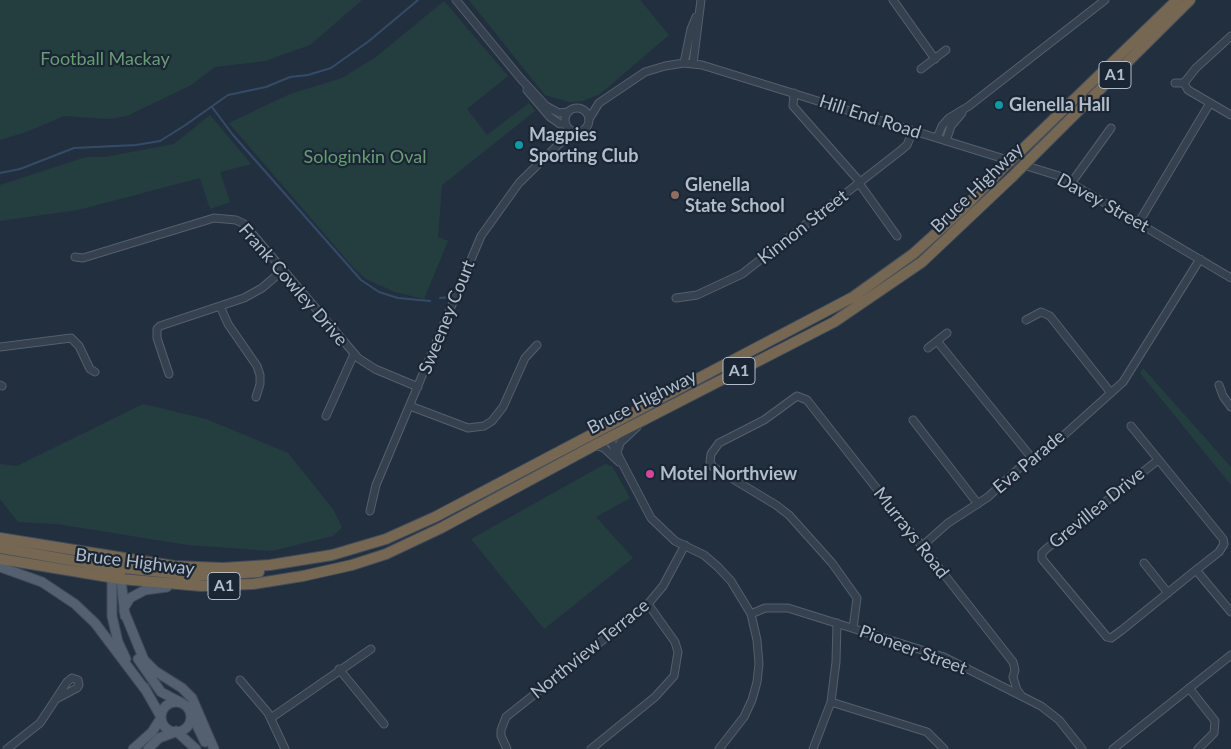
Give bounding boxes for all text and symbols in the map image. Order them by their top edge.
park label: Football Mackay [40,48,170,70]
road number: A1 [1099,62,1131,88]
street label: Hill End Road [816,90,924,144]
place label: Glenella Hall [1009,94,1110,116]
marker: Glenella Hall [993,99,1005,111]
place label: Magpies Sporting Club [529,124,638,166]
marker: Magpies Sporting Club [513,139,525,151]
street label: Bruce Highway [926,139,1028,237]
park label: Sologinkin Oval [304,146,426,168]
street label: Davey Street [1053,169,1153,237]
place label: Glenella State School [685,174,785,216]
street label: Kinnon Street [754,185,852,269]
marker: Glenella State School [669,189,681,201]
street label: Frank Cowley Drive [234,219,352,351]
street label: Sweeney Court [414,257,480,377]
road number: A1 [723,358,755,384]
street label: Bruce Highway [584,365,700,439]
street label: Eva Parade [989,426,1069,498]
place label: Motel Northview [660,463,797,485]
street label: Grevillea Drive [1045,463,1149,553]
marker: Motel Northview [644,468,656,480]
street label: Murrays Road [869,483,953,583]
street label: Bruce Highway [74,544,196,580]
road number: A1 [208,572,240,600]
street label: Northview Terrace [526,595,654,703]
street label: Pioneer Street [856,621,970,679]

